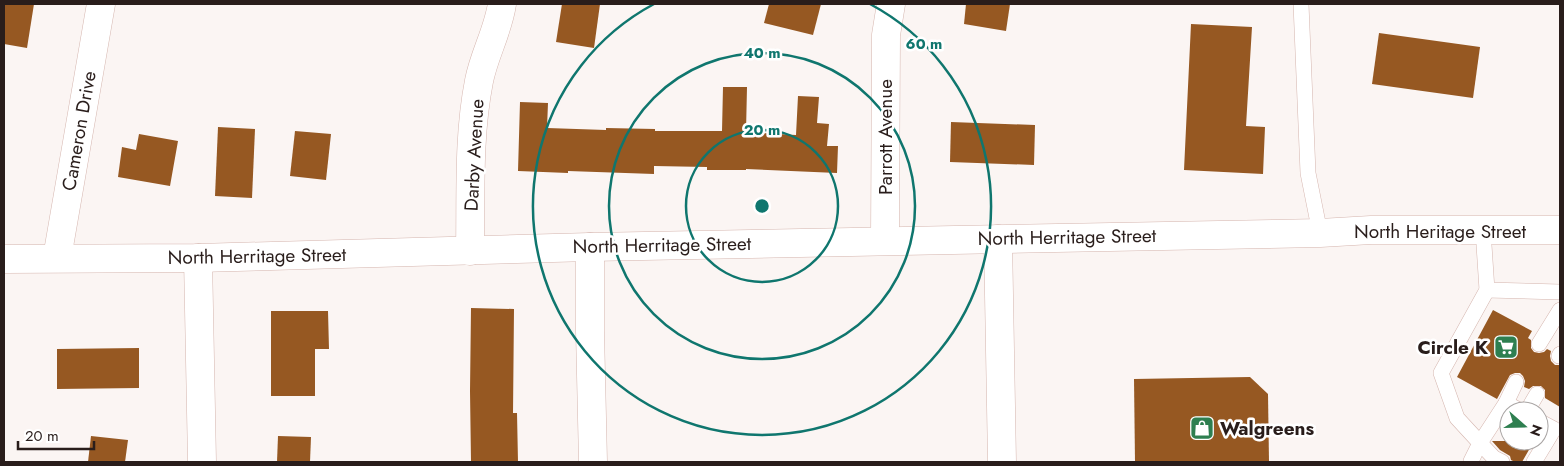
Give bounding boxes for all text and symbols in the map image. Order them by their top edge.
text: 60 m [906,33,942,55]
text: 40 m [743,42,781,64]
street label: Cameron Drive [55,69,103,193]
street label: Parrott Avenue [872,79,899,195]
street label: Darby Avenue [458,98,490,212]
text: 20 m [744,119,780,141]
centre of rings [753,197,771,215]
street label: North Heritage Street [1354,218,1526,245]
street label: North Herritage Street [978,222,1157,252]
street label: North Herritage Street [573,230,752,260]
street label: North Herritage Street [168,241,347,271]
place label: Circle K [1418,334,1489,361]
supermarket icon: Circle K [1493,334,1519,360]
north arrow [1499,401,1549,451]
shop icon: Walgreens [1189,415,1215,441]
place label: Walgreens [1220,415,1315,442]
scale bar [18,418,94,450]
text: N [1525,422,1548,439]
text: 20 m [25,425,59,447]

